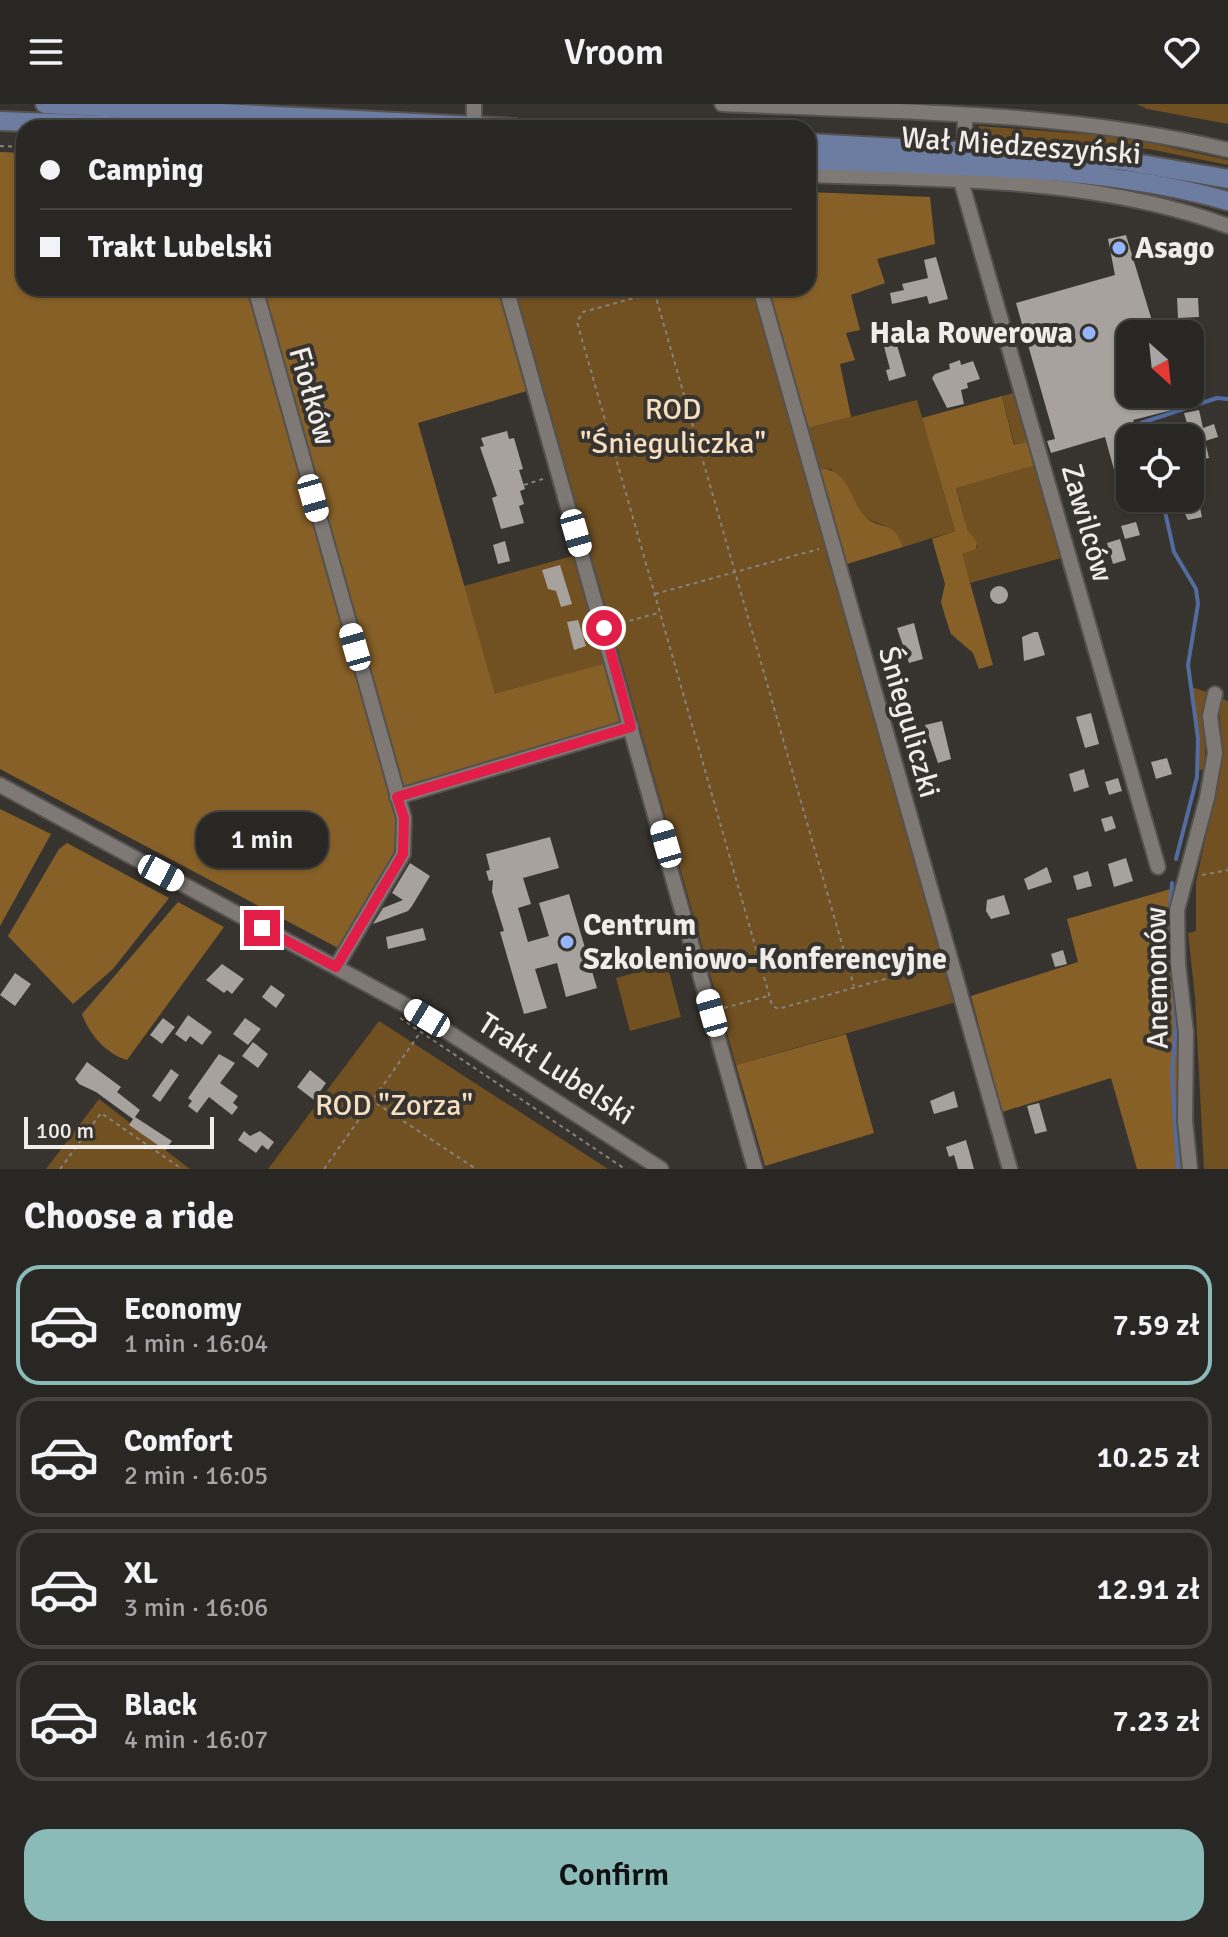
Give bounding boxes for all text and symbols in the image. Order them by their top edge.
icon: menu [24,30,68,74]
text: Vroom [564,30,664,75]
icon: heart [1160,30,1204,74]
street label: Wał Miedzeszyński [900,119,1142,173]
text: Camping [88,152,203,189]
text: Trakt Lubelski [88,229,272,266]
place label: Asago [1135,230,1214,267]
marker: Asago [1110,239,1128,257]
place label: Hala Rowerowa [870,315,1073,352]
north arrow [1116,320,1204,408]
map controls [1116,320,1204,512]
marker: Hala Rowerowa [1080,324,1098,342]
street label: Fiołków [280,342,344,450]
park label: ROD "Śnieguliczka" [580,391,766,462]
button: locate [1116,424,1204,512]
street label: Zawilców [1053,460,1122,587]
car [295,472,331,524]
car [558,507,594,559]
route start [586,610,622,646]
car [337,621,373,673]
street label: Śnieguliczki [870,642,948,802]
callout: 1 min [196,812,328,868]
car [648,818,684,870]
text: 1 min [231,824,293,856]
car [134,851,188,895]
street label: Anemonów [1137,906,1177,1050]
place label: Centrum Szkoleniowo-Konferencyjne [583,907,947,978]
route end [244,910,280,946]
marker: Centrum Szkoleniowo-Konferencyjne [558,933,576,951]
car [694,987,730,1039]
car [400,995,454,1041]
street label: Trakt Lubelski [471,1005,641,1133]
park label: ROD "Zorza" [315,1087,473,1124]
scale bar [24,1113,214,1149]
text: 100 m [36,1117,94,1144]
text: Choose a ride [24,1194,234,1239]
icon: car [28,1289,100,1361]
text: Economy [124,1291,241,1328]
text: 7.59 zł [1113,1307,1200,1344]
text: 1 min · 16:04 [124,1328,268,1360]
icon: car [28,1421,100,1493]
text: Comfort [124,1423,233,1460]
text: 10.25 zł [1096,1439,1200,1476]
text: 2 min · 16:05 [124,1460,268,1492]
icon: car [28,1553,100,1625]
text: XL [124,1555,158,1592]
text: 12.91 zł [1096,1571,1200,1608]
text: 3 min · 16:06 [124,1592,268,1624]
icon: car [28,1685,100,1757]
text: Black [124,1687,197,1724]
text: 7.23 zł [1113,1703,1200,1740]
text: 4 min · 16:07 [124,1724,268,1756]
button: Confirm [24,1829,1204,1921]

